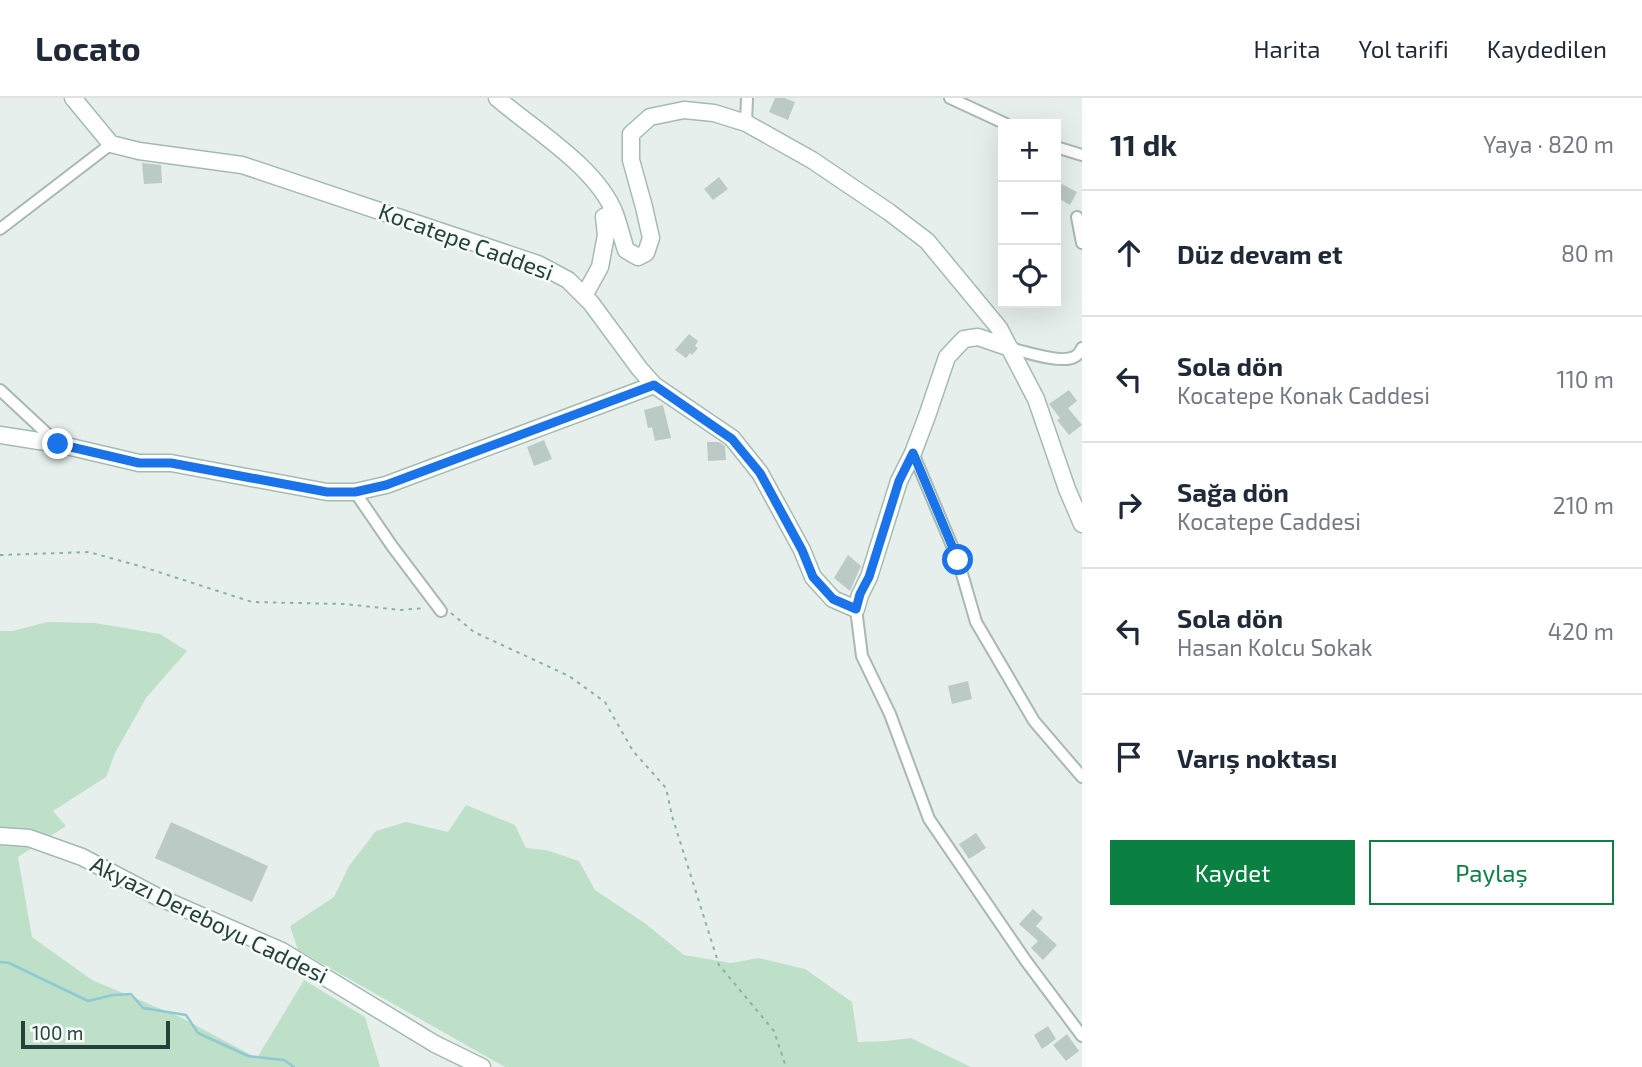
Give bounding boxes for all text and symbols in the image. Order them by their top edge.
text: Locato [35,28,141,68]
text: Harita [1253,34,1321,63]
text: Yol tarifi [1359,34,1449,63]
text: Kaydedilen [1487,34,1607,63]
map controls [998,119,1061,308]
button: + [998,119,1061,182]
text: 11 dk [1110,126,1177,162]
text: Yaya · 820 m [1483,130,1614,158]
button: − [998,182,1061,245]
street label: Kocatepe Caddesi [375,196,558,286]
icon: ahead [1110,234,1148,272]
text: Düz devam et [1177,238,1343,269]
text: 80 m [1561,239,1614,267]
button: locate [998,245,1061,308]
text: Sola dön [1177,350,1283,381]
icon: left [1110,360,1148,398]
text: 110 m [1557,365,1614,393]
text: Kocatepe Konak Caddesi [1177,381,1430,409]
route end [42,428,73,459]
text: Sağa dön [1177,476,1289,507]
icon: right [1110,486,1148,524]
text: 210 m [1553,491,1614,519]
text: Kocatepe Caddesi [1177,507,1361,535]
route start [942,544,973,575]
text: Sola dön [1177,602,1283,633]
icon: left [1110,612,1148,650]
text: 420 m [1548,617,1614,645]
text: Hasan Kolcu Sokak [1177,633,1372,661]
icon: arrive [1110,738,1148,776]
text: Varış noktası [1177,742,1337,773]
button: Kaydet [1110,840,1355,905]
button: Paylaş [1369,840,1614,905]
street label: Akyazı Dereboyu Caddesi [86,849,333,989]
scale bar [21,1018,170,1050]
text: 100 m [32,1021,83,1044]

